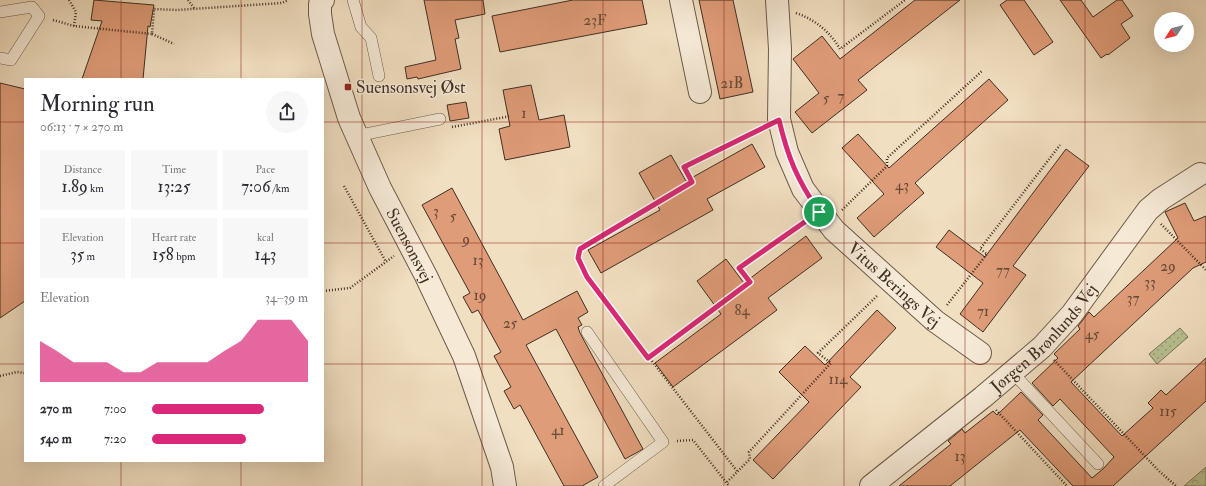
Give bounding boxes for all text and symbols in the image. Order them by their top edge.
house number: 23F [584,11,607,30]
north arrow [1154,12,1194,52]
map controls [1154,12,1194,52]
house number: 21B [721,74,743,93]
place label: Suensonsvej Øst [356,77,466,98]
marker: Suensonsvej Øst [343,82,353,92]
house number: 7 [838,87,845,106]
house number: 5 [823,89,830,108]
text: Morning run [40,90,155,118]
button: share [266,91,308,133]
house number: 1 [521,104,527,123]
text: 06:13 · 7 × 270 m [40,119,123,135]
text: Distance [63,163,102,176]
text: Time [162,163,186,176]
text: Pace [255,163,275,176]
text: 1.89 [62,176,88,197]
text: 13:25 [158,176,190,197]
text: 7:06 [241,176,271,197]
house number: 43 [895,176,909,195]
text: km [88,182,104,195]
text: /km [271,182,289,195]
pin [802,195,836,229]
icon: arrive [808,201,830,223]
house number: 3 [433,202,439,221]
street label: Suensonsvej [381,204,437,286]
house number: 5 [450,207,457,226]
house number: 9 [461,230,470,249]
text: Elevation [62,231,104,244]
text: Heart rate [152,231,196,244]
text: kcal [257,231,274,244]
street label: Vitus Berings Vej [843,238,944,332]
text: 35 [70,244,84,265]
text: 158 [152,244,174,265]
text: 143 [254,244,276,265]
text: m [84,250,95,263]
text: bpm [174,250,196,263]
house number: 13 [472,251,484,270]
house number: 29 [1160,257,1176,276]
house number: 77 [996,261,1010,280]
house number: 33 [1144,273,1156,292]
street label: Jørgen Brønlunds Vej [985,280,1102,399]
house number: 19 [474,286,486,305]
house number: 37 [1127,289,1139,308]
text: Elevation [40,290,90,306]
text: 34–39 m [265,290,308,306]
house number: 84 [734,301,750,320]
house number: 71 [977,302,989,321]
house number: 25 [503,314,517,333]
house number: 45 [1085,325,1100,344]
house number: 114 [829,370,848,389]
text: 270 m [40,401,72,417]
text: 7:00 [104,401,127,417]
house number: 115 [1159,402,1177,421]
house number: 41 [551,421,565,440]
text: 540 m [40,431,72,447]
text: 7:20 [104,431,126,447]
house number: 13 [954,447,966,466]

